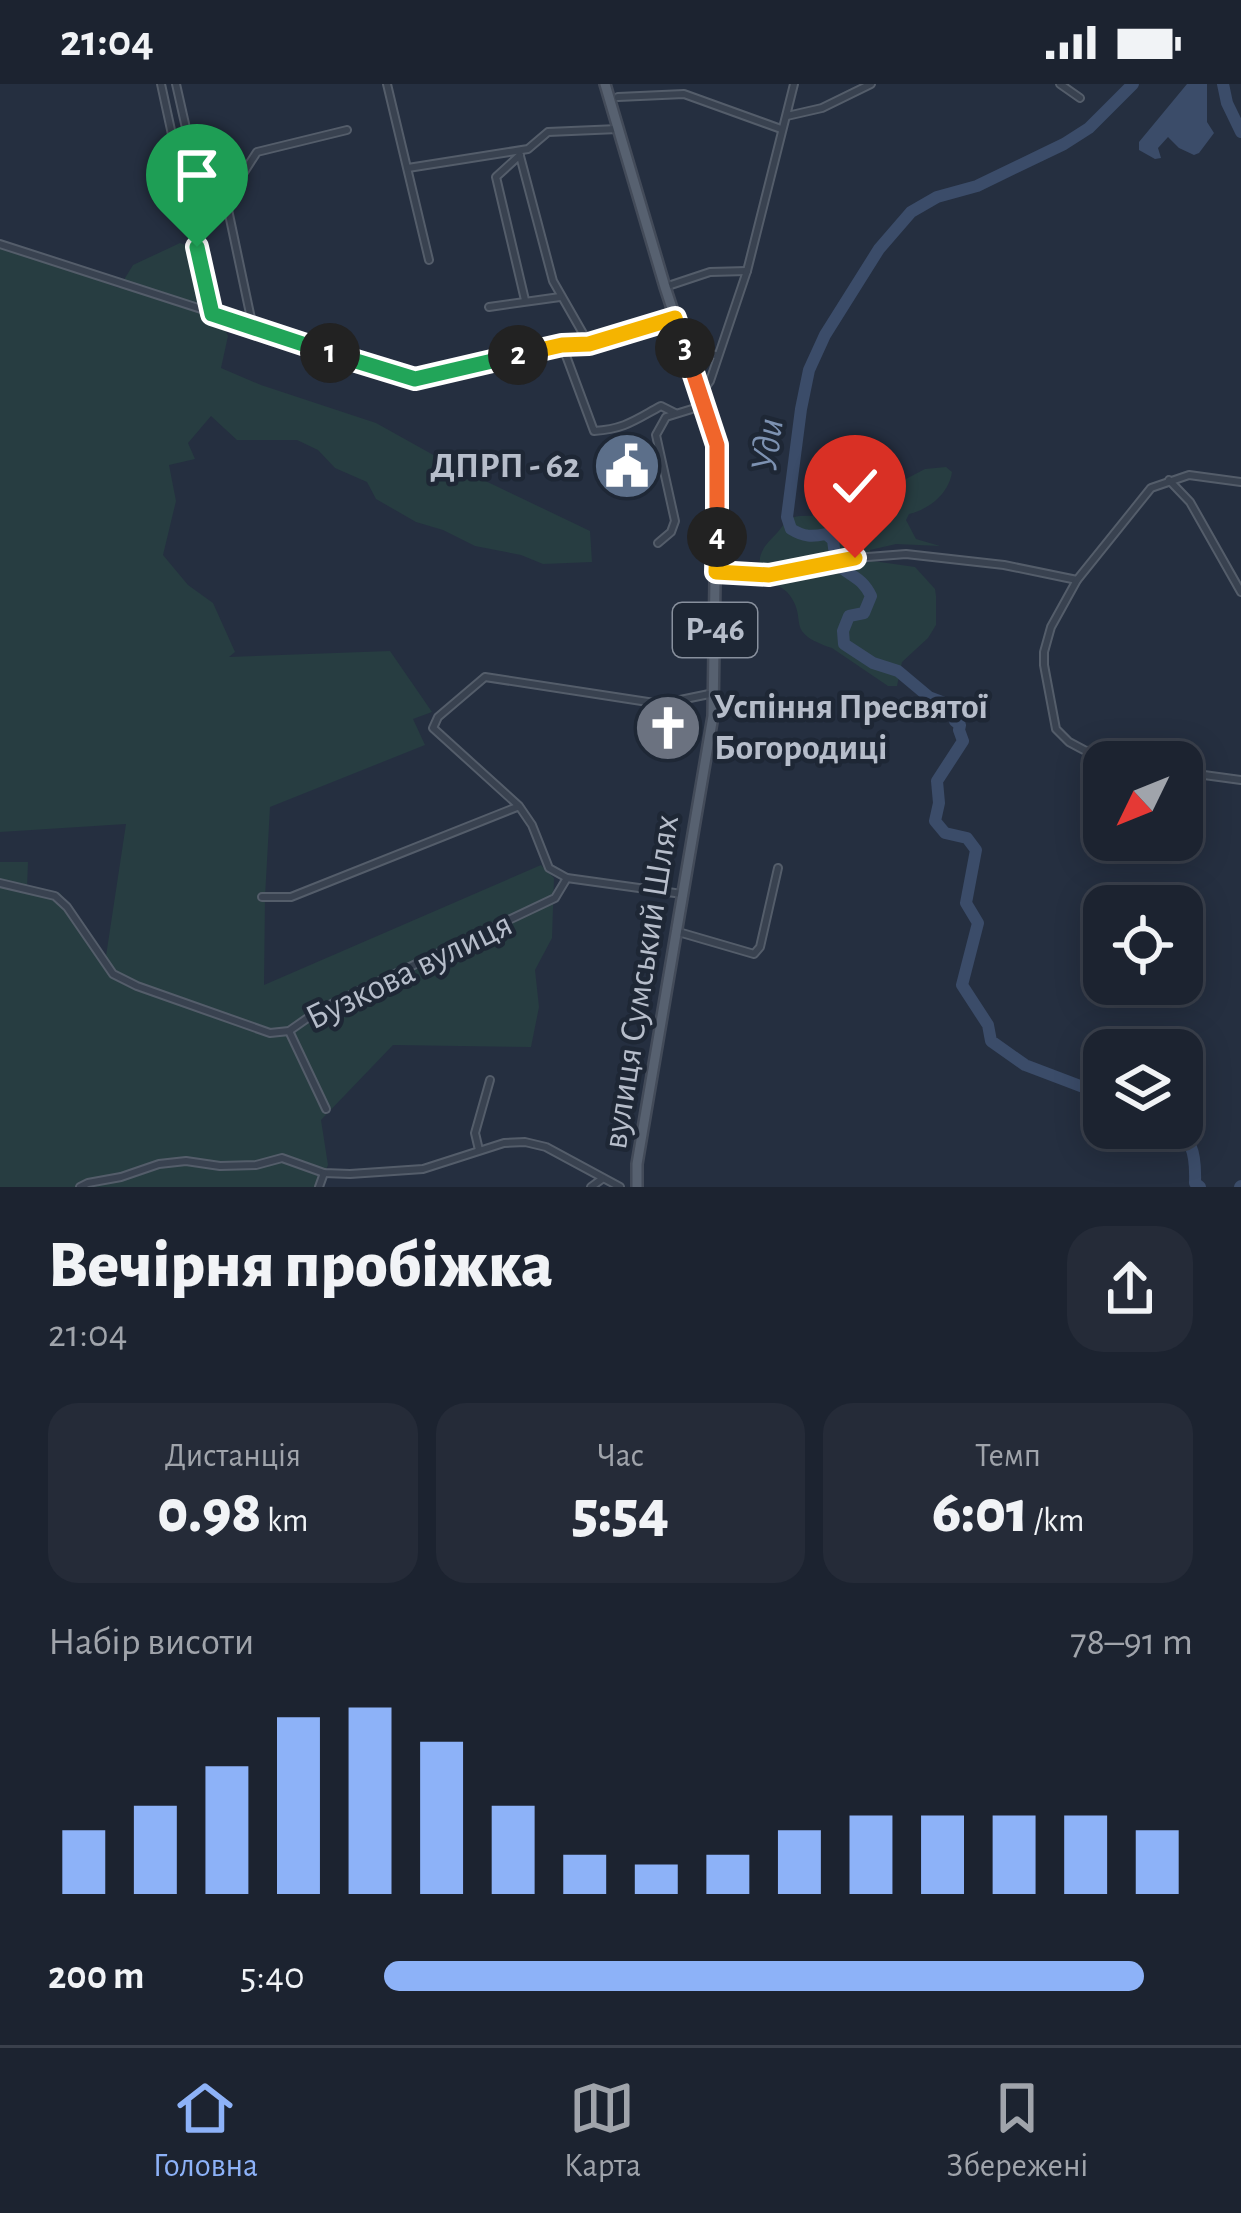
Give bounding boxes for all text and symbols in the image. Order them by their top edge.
text: 21:04 [60,19,154,64]
pin [146,124,248,247]
icon: arrive [164,142,230,208]
pin: 3 [655,318,715,378]
pin: 1 [300,323,360,383]
pin: 2 [488,325,548,385]
text: 3 [678,331,692,364]
text: 1 [324,336,336,369]
text: 2 [510,338,526,371]
water label: Уди [745,416,791,474]
public building icon: ДПРП - 62 [592,431,662,501]
pin [804,435,906,558]
place label: ДПРП - 62 [430,448,580,484]
icon: check [822,453,888,519]
pin: 4 [687,507,747,567]
text: 4 [709,520,725,553]
road number: Р-46 [673,603,757,657]
place label: Успіння Пресвятої Богородиці [714,689,989,766]
church icon: Успіння Пресвятої Богородиці [633,693,703,763]
north arrow [1083,741,1203,861]
map controls [1083,741,1203,1149]
street label: вулиця Сумський Шлях [597,812,685,1152]
button: locate [1083,885,1203,1005]
street label: Бузкова вулиця [300,906,518,1036]
button: layers [1083,1029,1203,1149]
button: share [1067,1226,1193,1352]
text: Вечірня пробіжка [48,1233,553,1299]
text: 21:04 [48,1315,127,1354]
text: Дистанція [165,1440,301,1473]
text: Час [597,1440,644,1473]
text: Темп [975,1440,1041,1473]
text: 0.98 [157,1483,261,1543]
text: 5:54 [572,1483,669,1543]
text: 6:01 [932,1483,1028,1543]
text: km [261,1505,308,1538]
text: /km [1028,1505,1084,1538]
text: Набір висоти [48,1623,254,1662]
text: 78–91 m [1070,1623,1193,1662]
text: 200 m [48,1957,144,1996]
text: 5:40 [240,1957,305,1996]
tab: Головна [153,2075,258,2187]
tab: Карта [564,2075,641,2187]
tab: Збережені [947,2075,1088,2187]

